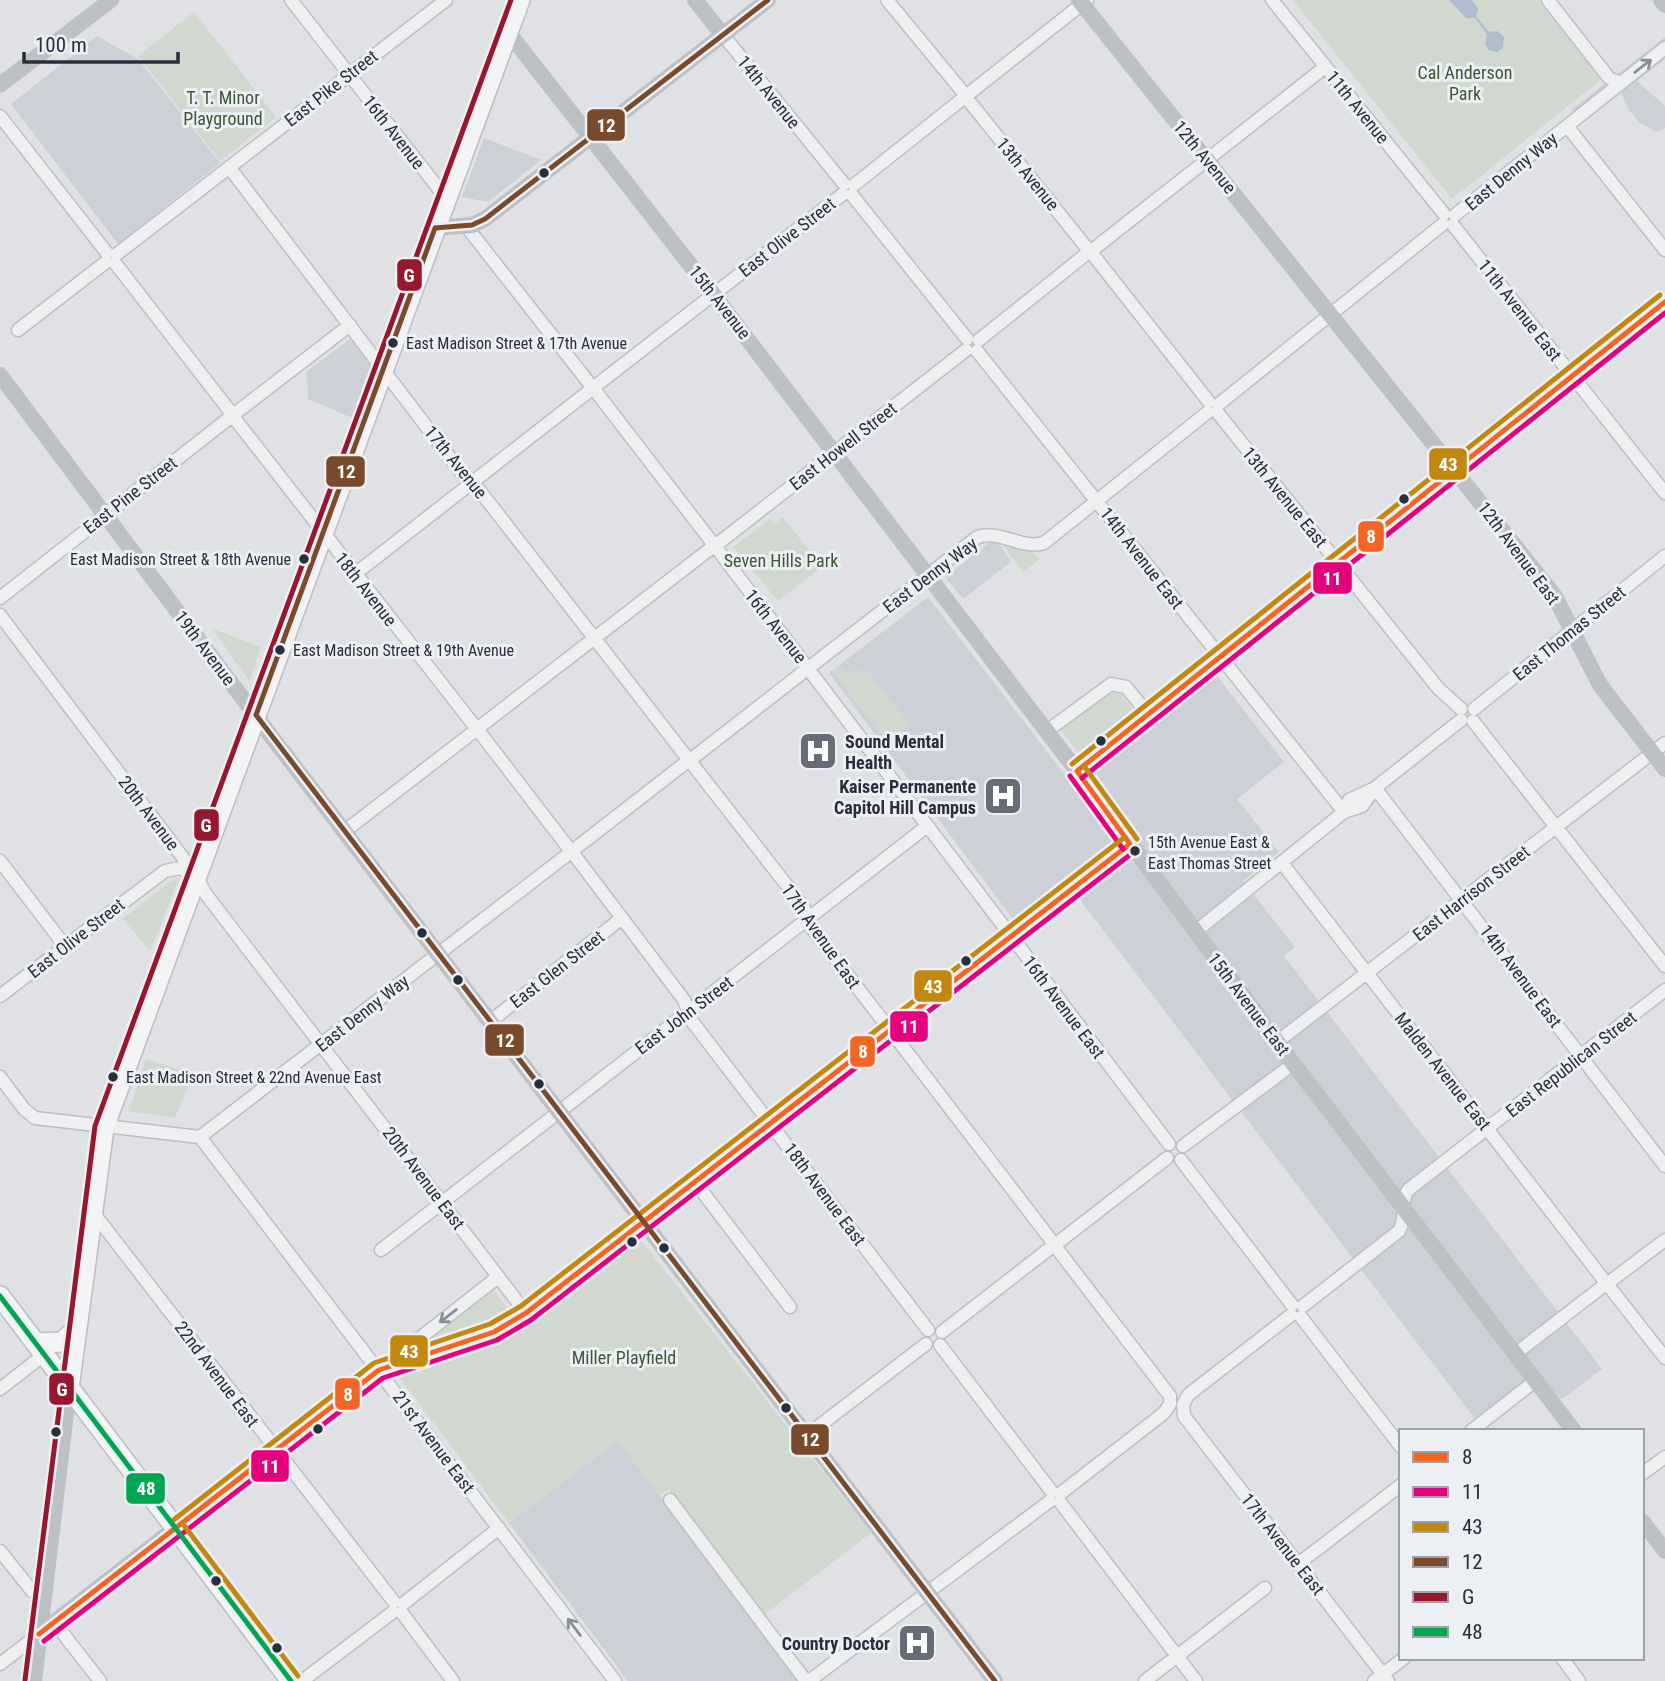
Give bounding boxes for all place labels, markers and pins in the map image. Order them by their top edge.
unlabelled marker [537,166,551,180]
place label: East Madison Street & 17th Avenue [406,334,627,353]
marker: East Madison Street & 17th Avenue [386,336,400,350]
unlabelled marker [1397,492,1411,506]
place label: East Madison Street & 18th Avenue [70,550,291,569]
marker: East Madison Street & 18th Avenue [297,552,311,566]
place label: East Madison Street & 19th Avenue [293,641,514,660]
marker: East Madison Street & 19th Avenue [273,643,287,657]
hospital icon: Sound Mental Health [797,730,839,772]
place label: Sound Mental Health [845,731,944,773]
unlabelled marker [1094,734,1108,748]
hospital icon: Kaiser Permanente Capitol Hill Campus [982,775,1024,817]
place label: Kaiser Permanente Capitol Hill Campus [834,776,976,818]
place label: 15th Avenue East & East Thomas Street [1148,833,1272,873]
marker: 15th Avenue East & East Thomas Street [1128,844,1142,858]
unlabelled marker [415,926,429,940]
unlabelled marker [959,954,973,968]
unlabelled marker [451,973,465,987]
place label: East Madison Street & 22nd Avenue East [126,1068,382,1087]
marker: East Madison Street & 22nd Avenue East [106,1070,120,1084]
unlabelled marker [532,1077,546,1091]
unlabelled marker [625,1235,639,1249]
unlabelled marker [657,1241,671,1255]
unlabelled marker [779,1401,793,1415]
unlabelled marker [311,1422,325,1436]
unlabelled marker [49,1425,63,1439]
unlabelled marker [209,1574,223,1588]
hospital icon: Country Doctor [896,1622,938,1664]
place label: Country Doctor [782,1633,890,1654]
unlabelled marker [270,1641,284,1655]

